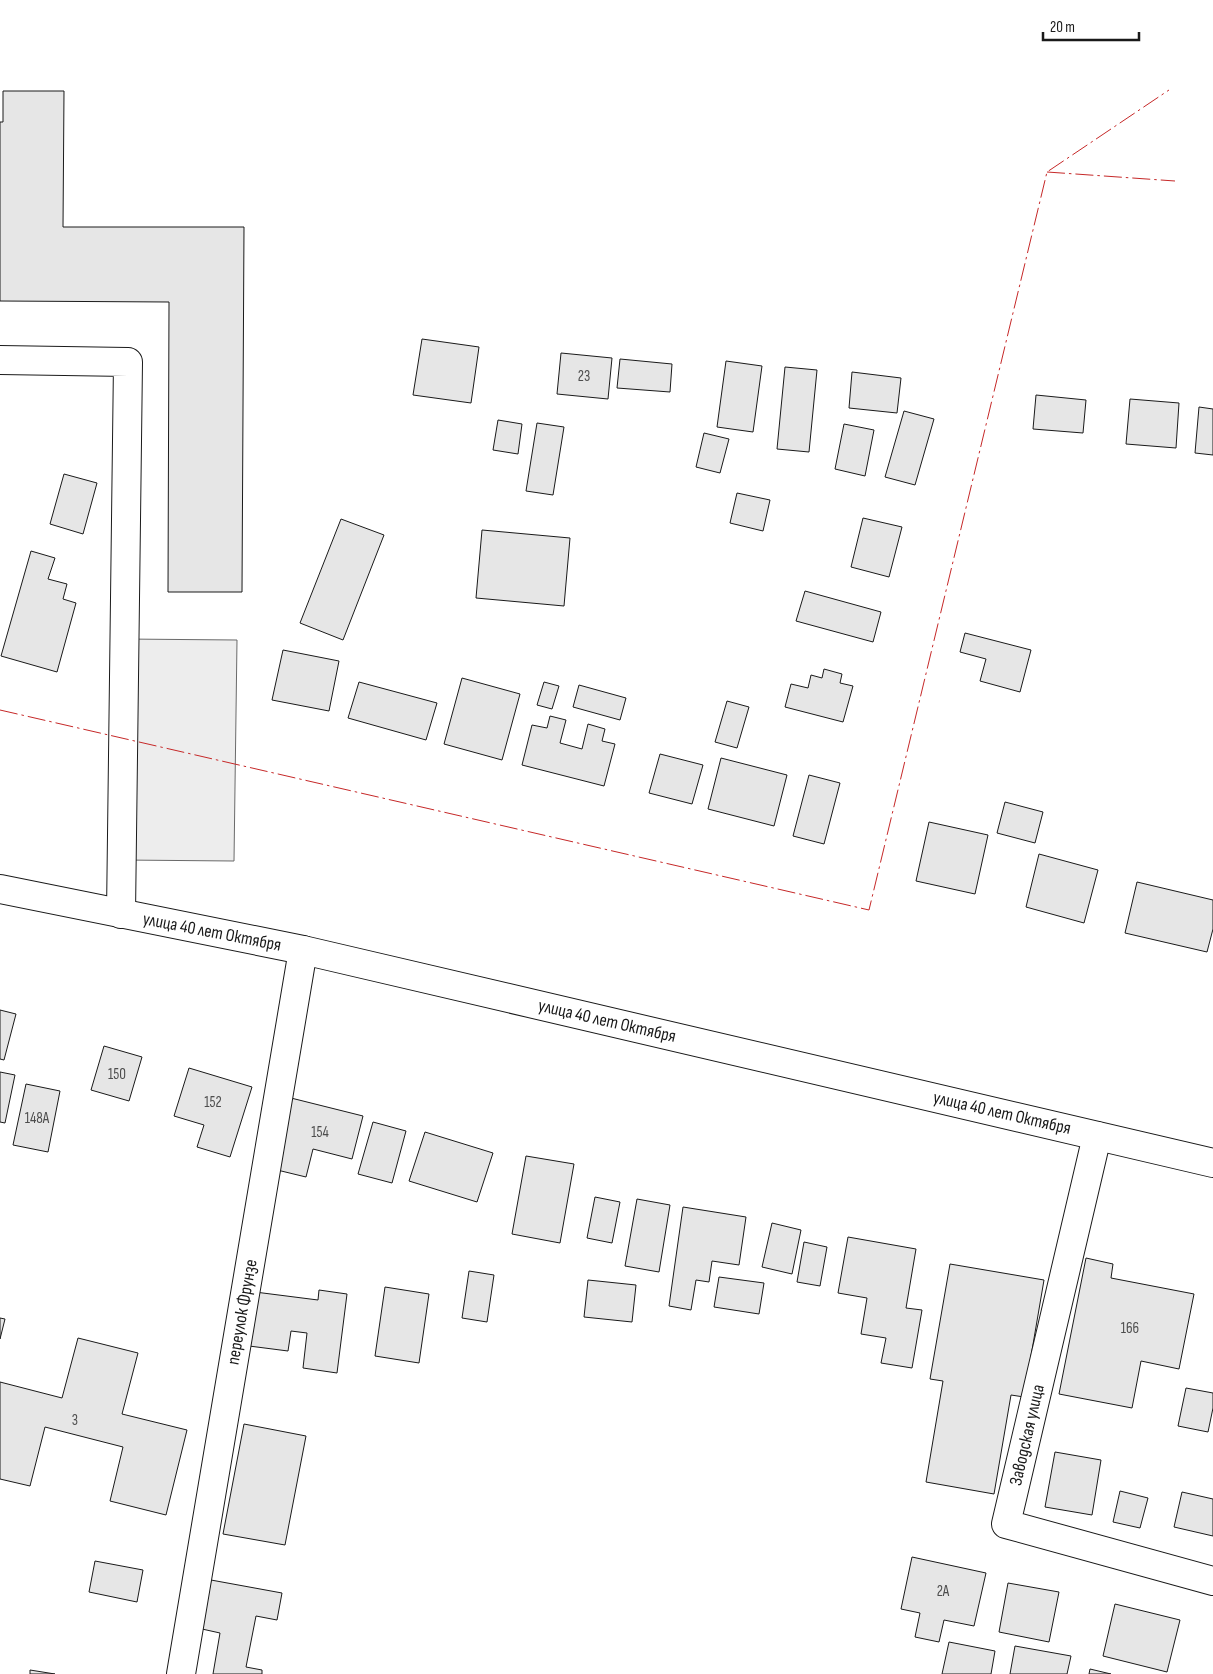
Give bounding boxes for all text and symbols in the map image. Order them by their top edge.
scale bar [1043,10,1139,42]
text: 20 m [1050,18,1075,37]
house number: 23 [578,367,590,386]
street label: улица 40 лет Октября [141,908,283,956]
street label: улица 40 лет Октября [536,995,678,1047]
house number: 150 [108,1065,126,1084]
street label: улица 40 лет Октября [931,1087,1073,1139]
house number: 152 [204,1093,222,1112]
house number: 148А [25,1109,50,1128]
house number: 154 [311,1123,329,1142]
street label: переулок Фрунзе [222,1258,262,1366]
house number: 166 [1121,1319,1139,1338]
street label: Заводская улица [1005,1382,1049,1488]
house number: 3 [72,1411,78,1430]
house number: 2А [937,1582,950,1601]

